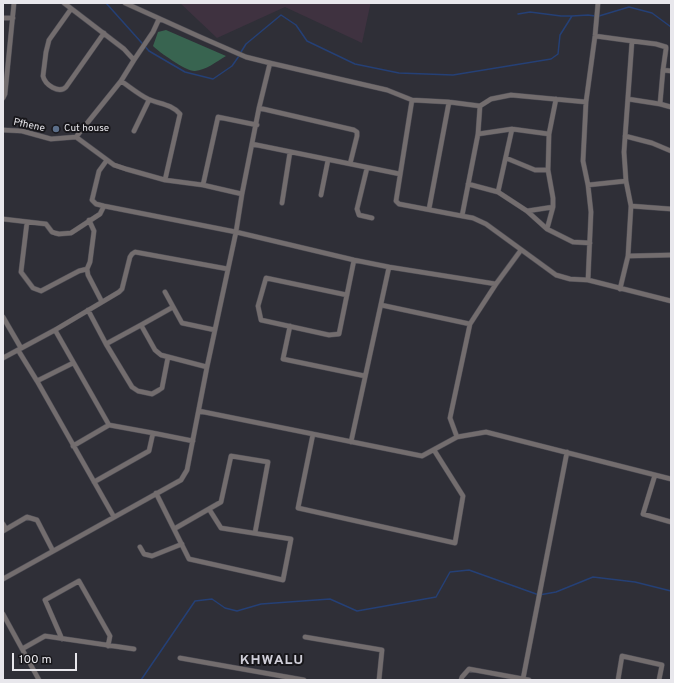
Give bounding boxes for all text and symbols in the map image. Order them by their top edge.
street label: Pfhene [12,117,46,135]
place label: Cut house [64,123,109,135]
marker: Cut house [51,124,61,134]
scale bar [14,645,79,671]
text: 100 m [19,652,52,668]
district label: KHWALU [240,653,304,669]

